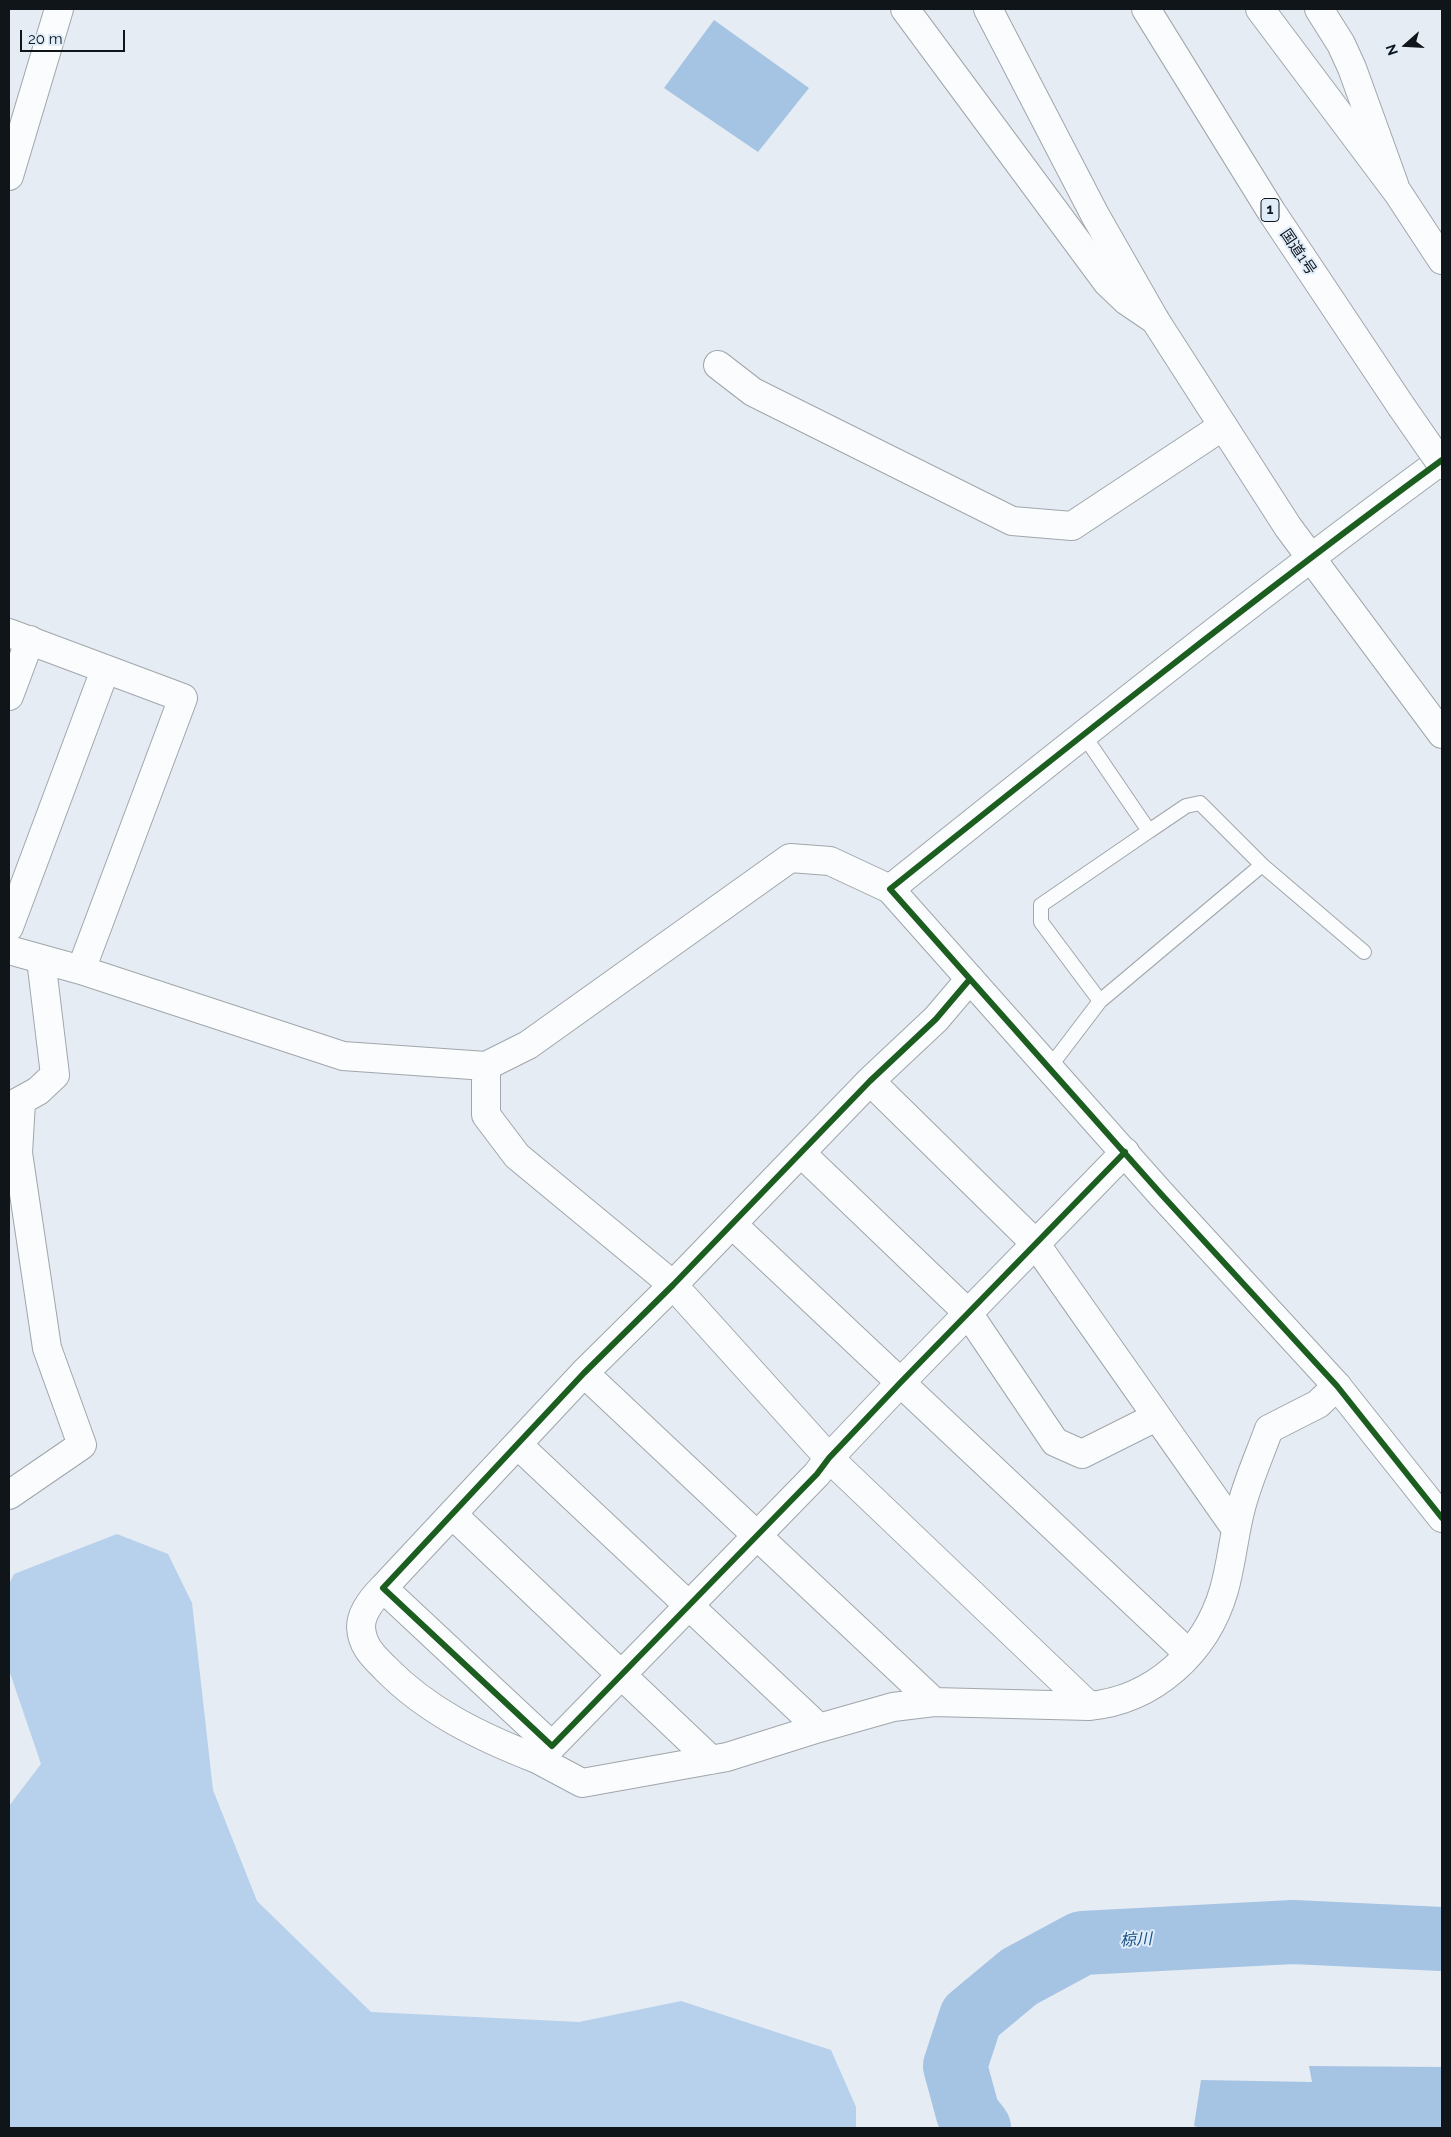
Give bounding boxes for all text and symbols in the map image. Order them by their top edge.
scale bar [22,20,128,52]
north arrow [1381,20,1431,70]
text: 20 m [28,30,63,48]
text: N [1383,42,1401,58]
road number: 1 [1261,198,1279,222]
street label: 国道1号 [1276,226,1320,278]
water label: 椋川 [1120,1930,1152,1950]

